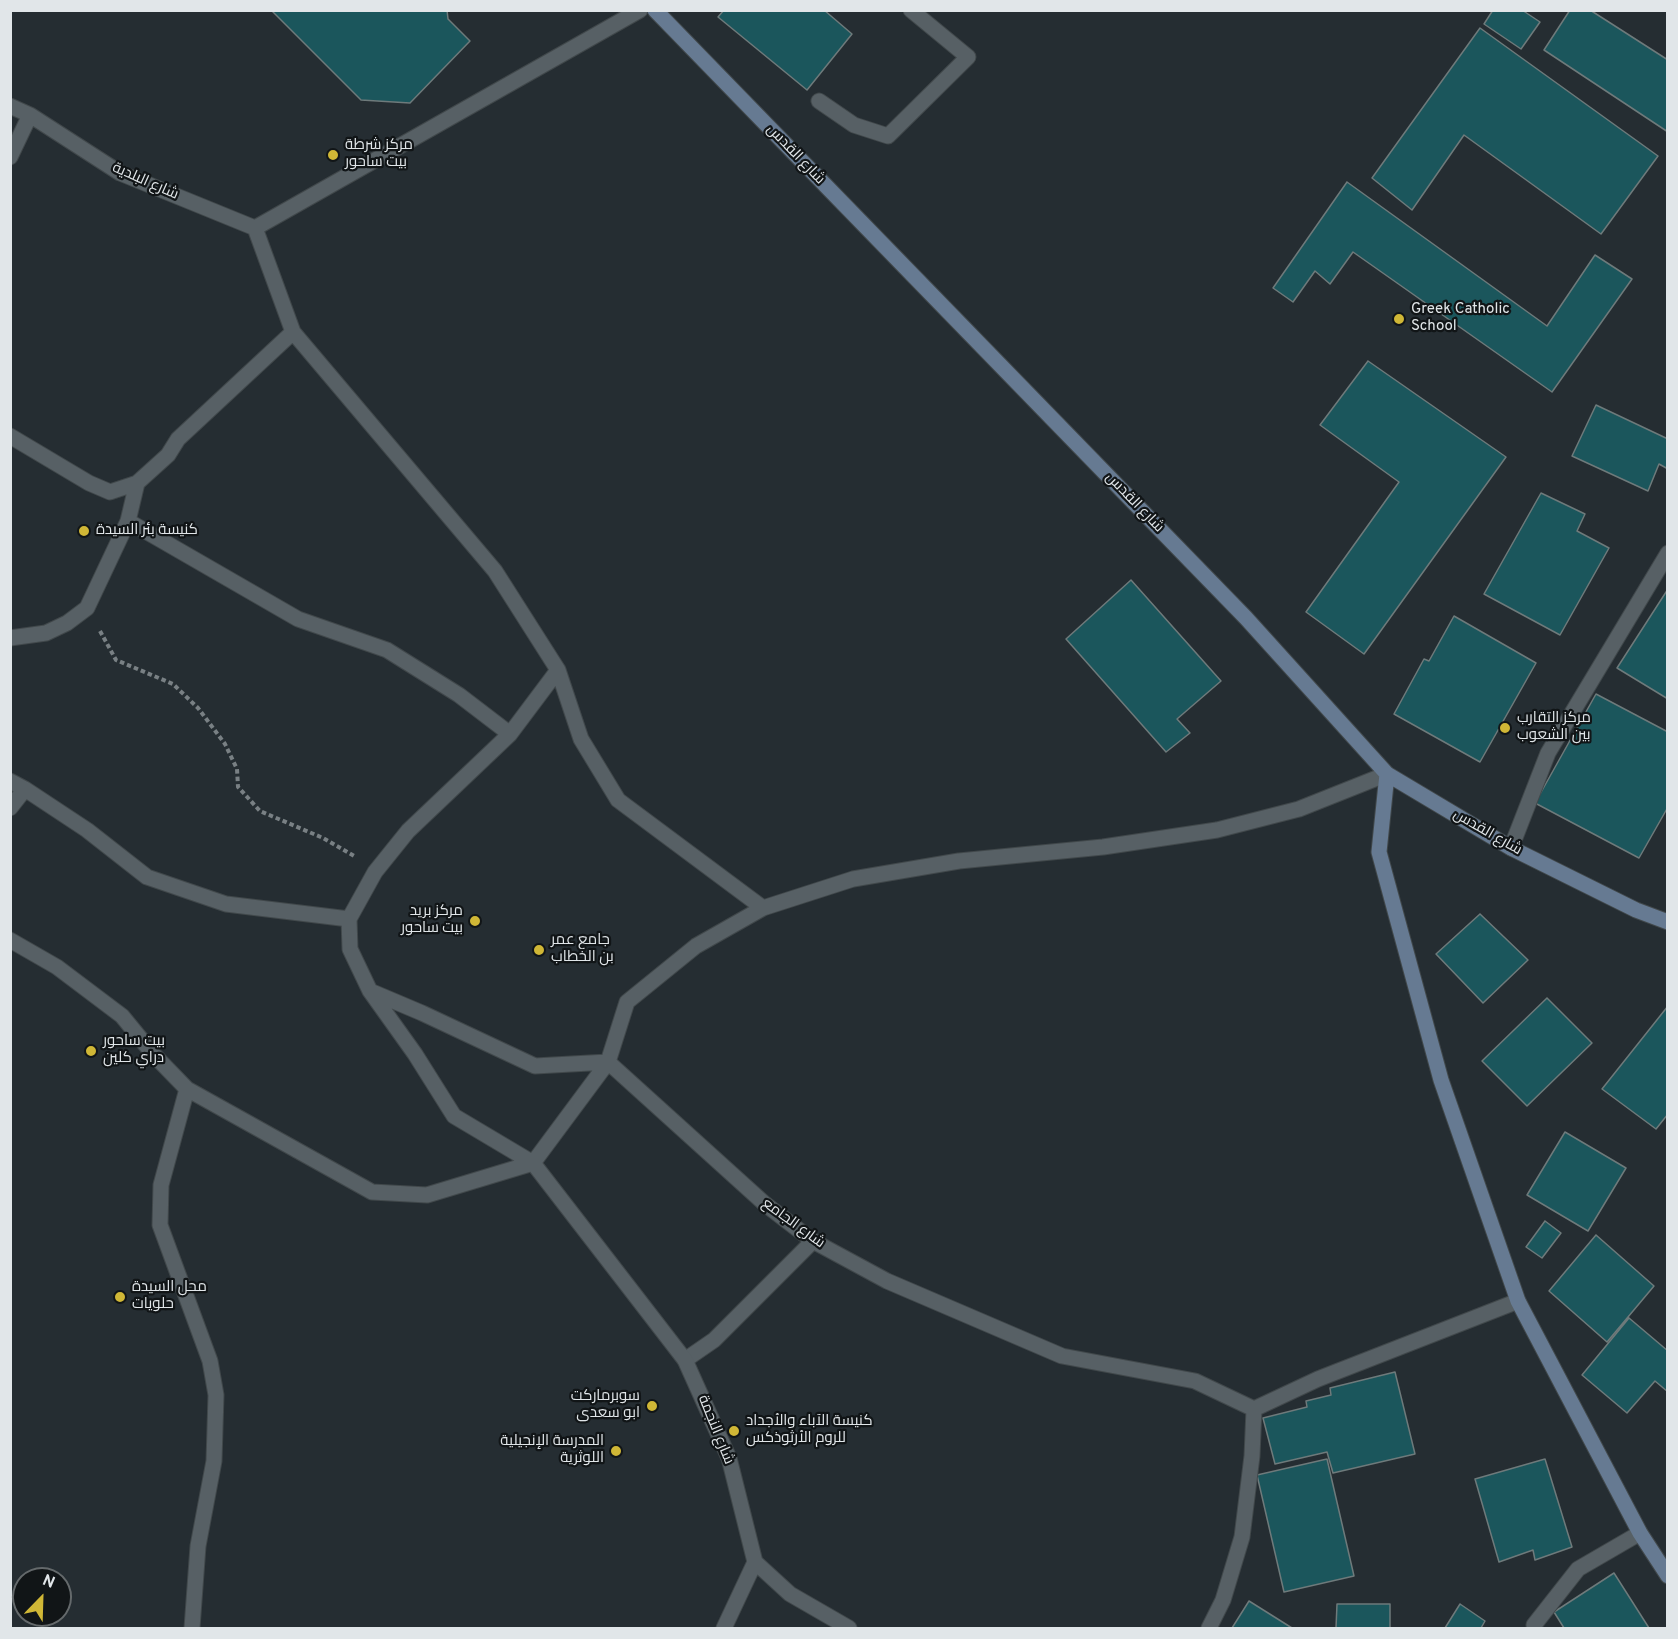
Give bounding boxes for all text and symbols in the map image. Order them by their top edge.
street label: شارع القدس [762,121,828,189]
place label: مركز شرطة بيت ساحور [345,137,413,172]
marker: مركز شرطة بيت ساحور [326,148,340,162]
street label: شارع البلدية [109,159,181,205]
place label: Greek Catholic School [1411,301,1510,336]
marker: Greek Catholic School [1392,312,1406,326]
street label: شارع القدس [1101,469,1167,537]
place label: كنيسة بئر السيدة [96,522,198,540]
marker: كنيسة بئر السيدة [77,524,91,538]
place label: مركز التقارب بين الشعوب [1517,710,1591,745]
marker: مركز التقارب بين الشعوب [1498,721,1512,735]
street label: شارع القدس [1449,806,1525,860]
place label: مركز بريد بيت ساحور [401,903,463,938]
marker: مركز بريد بيت ساحور [468,914,482,928]
place label: جامع عمر بن الخطاب [551,932,614,967]
marker: جامع عمر بن الخطاب [532,943,546,957]
place label: بيت ساحور دراي كلين [103,1033,165,1068]
marker: بيت ساحور دراي كلين [84,1044,98,1058]
street label: شارع الجامع [758,1195,828,1253]
place label: محل السيدة حلويات [132,1279,207,1314]
marker: محل السيدة حلويات [113,1290,127,1304]
place label: سوبرماركت ابو سعدى [571,1388,640,1423]
street label: شارع النجمة [693,1393,737,1467]
marker: سوبرماركت ابو سعدى [645,1399,659,1413]
place label: كنيسة الآباء والأجداد للروم الأرثوذكس [746,1413,873,1448]
marker: كنيسة الآباء والأجداد للروم الأرثوذكس [727,1424,741,1438]
place label: المدرسة الإنجيلية اللوثرية [500,1433,604,1468]
marker: المدرسة الإنجيلية اللوثرية [609,1444,623,1458]
north arrow [12,1567,72,1627]
text: N [39,1571,57,1594]

